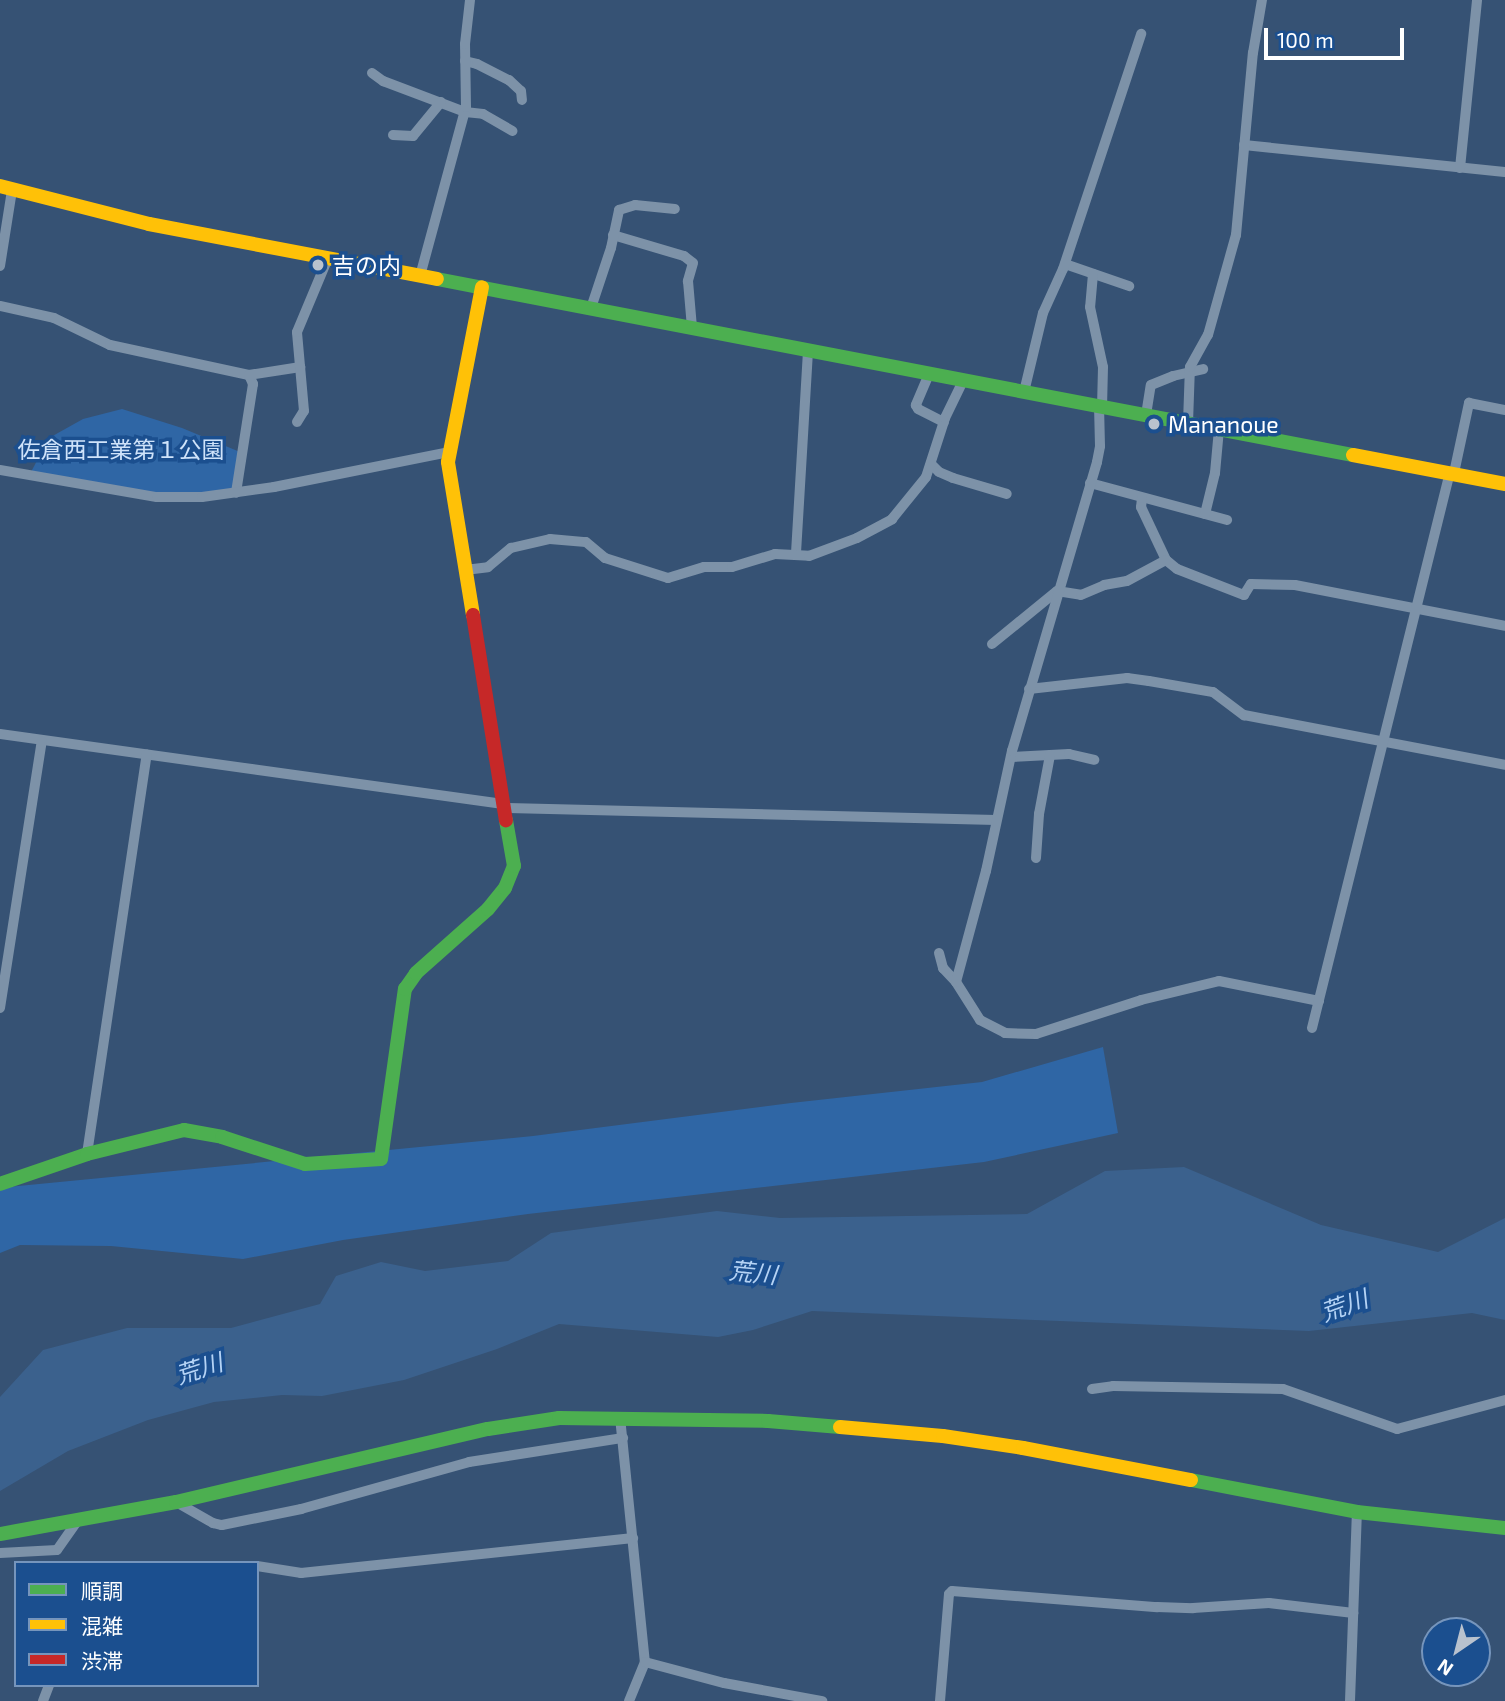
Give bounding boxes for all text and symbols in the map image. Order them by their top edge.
scale bar [1267,14,1407,58]
text: 100 m [1277,27,1334,52]
place label: 吉の内 [332,251,401,279]
marker: 吉の内 [310,257,326,273]
place label: Mananoue [1168,410,1279,438]
marker: Mananoue [1146,416,1162,432]
park label: 佐倉西工業第１公園 [18,435,224,463]
water label: 荒川 [728,1255,778,1289]
water label: 荒川 [1317,1283,1371,1327]
water label: 荒川 [172,1347,226,1389]
legend [14,1561,259,1687]
text: 順調 [81,1578,123,1603]
text: 混雑 [81,1613,123,1638]
north arrow [1421,1617,1491,1687]
text: 渋滞 [81,1648,123,1673]
text: N [1433,1655,1457,1681]

